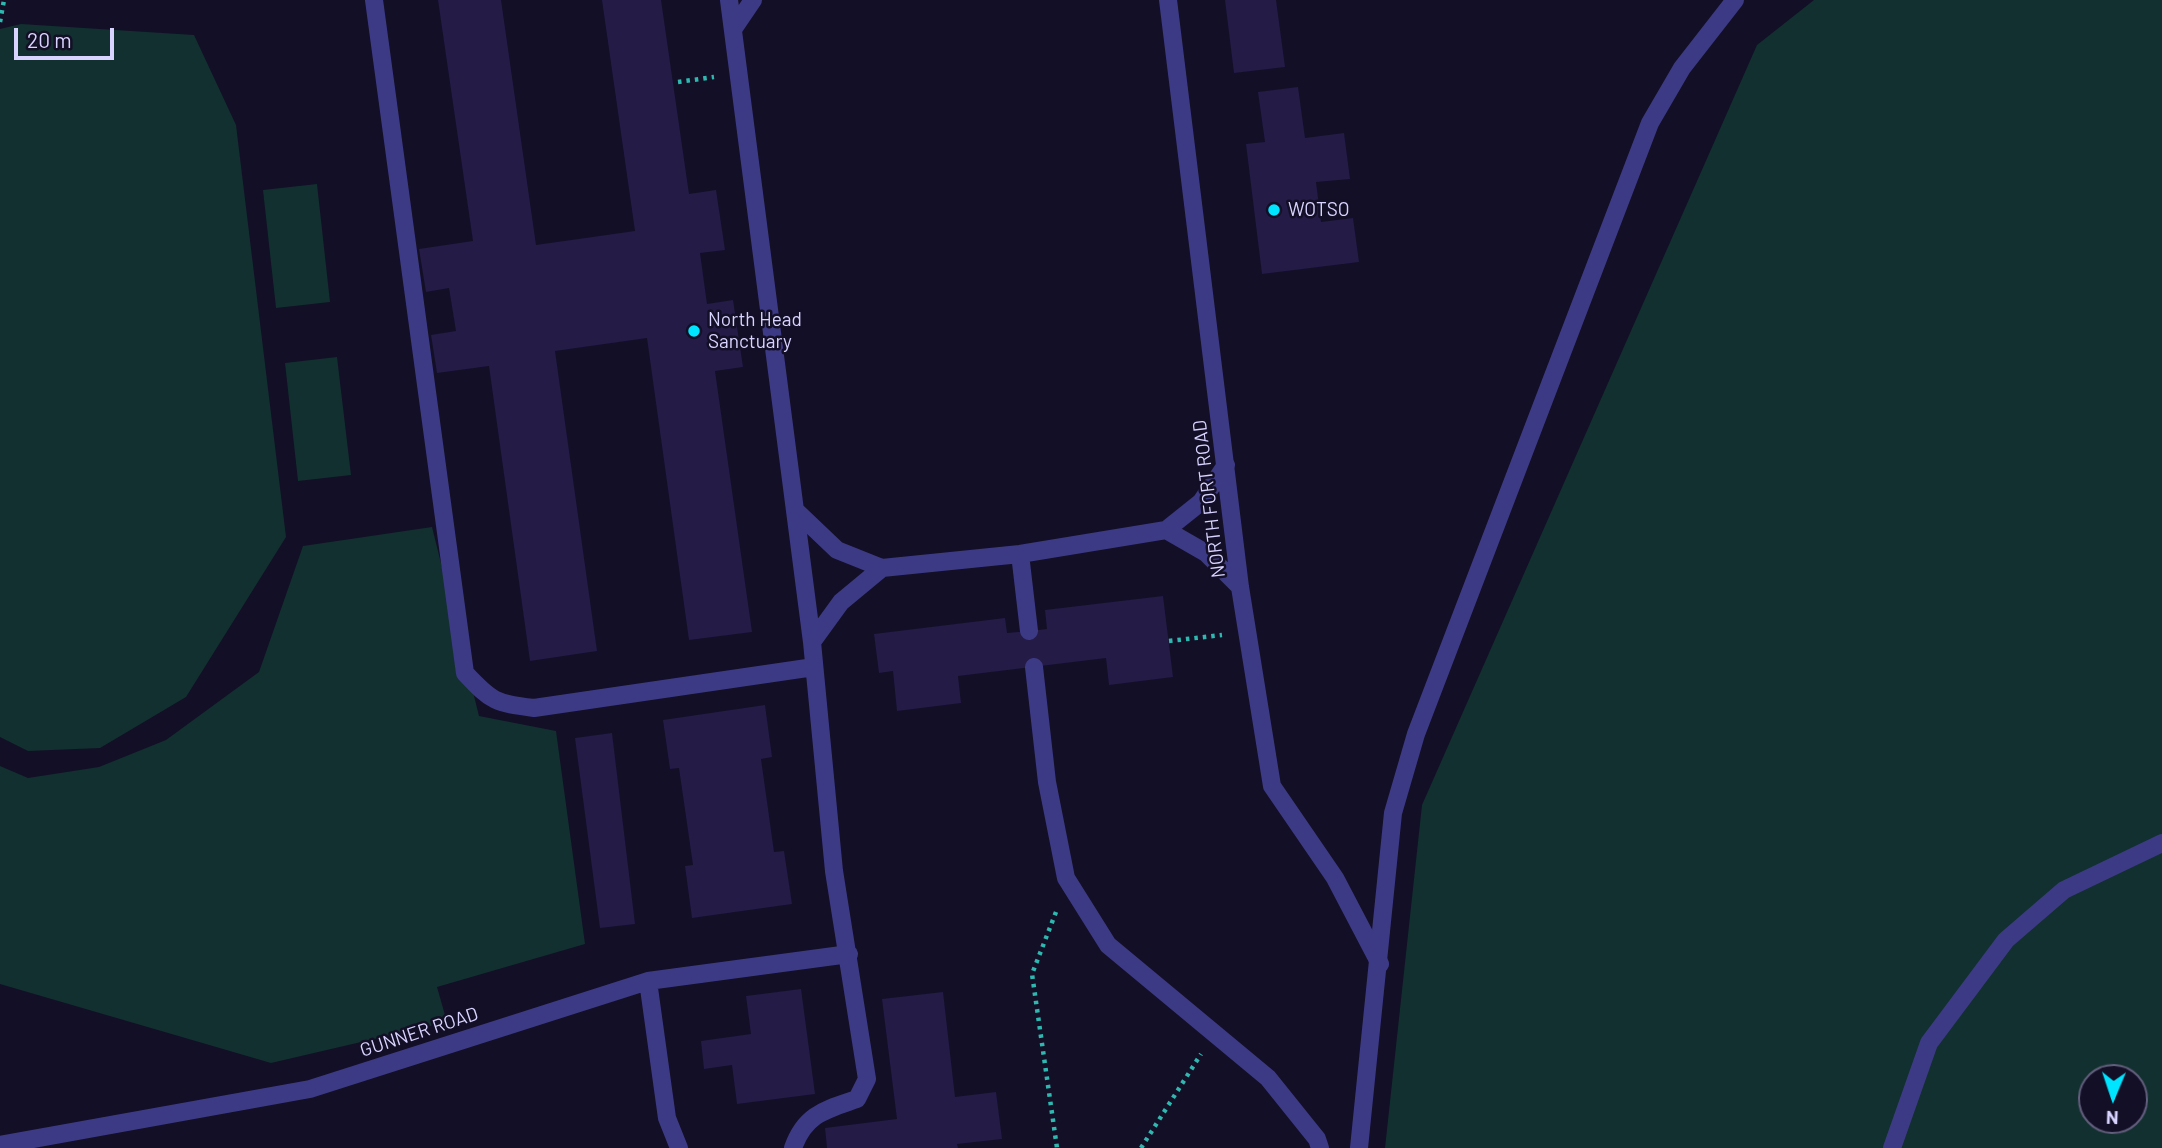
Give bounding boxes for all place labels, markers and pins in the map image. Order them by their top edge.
place label: WOTSO [1288,199,1350,221]
marker: WOTSO [1266,202,1282,218]
place label: North Head Sanctuary [708,309,802,353]
marker: North Head Sanctuary [686,323,702,339]

